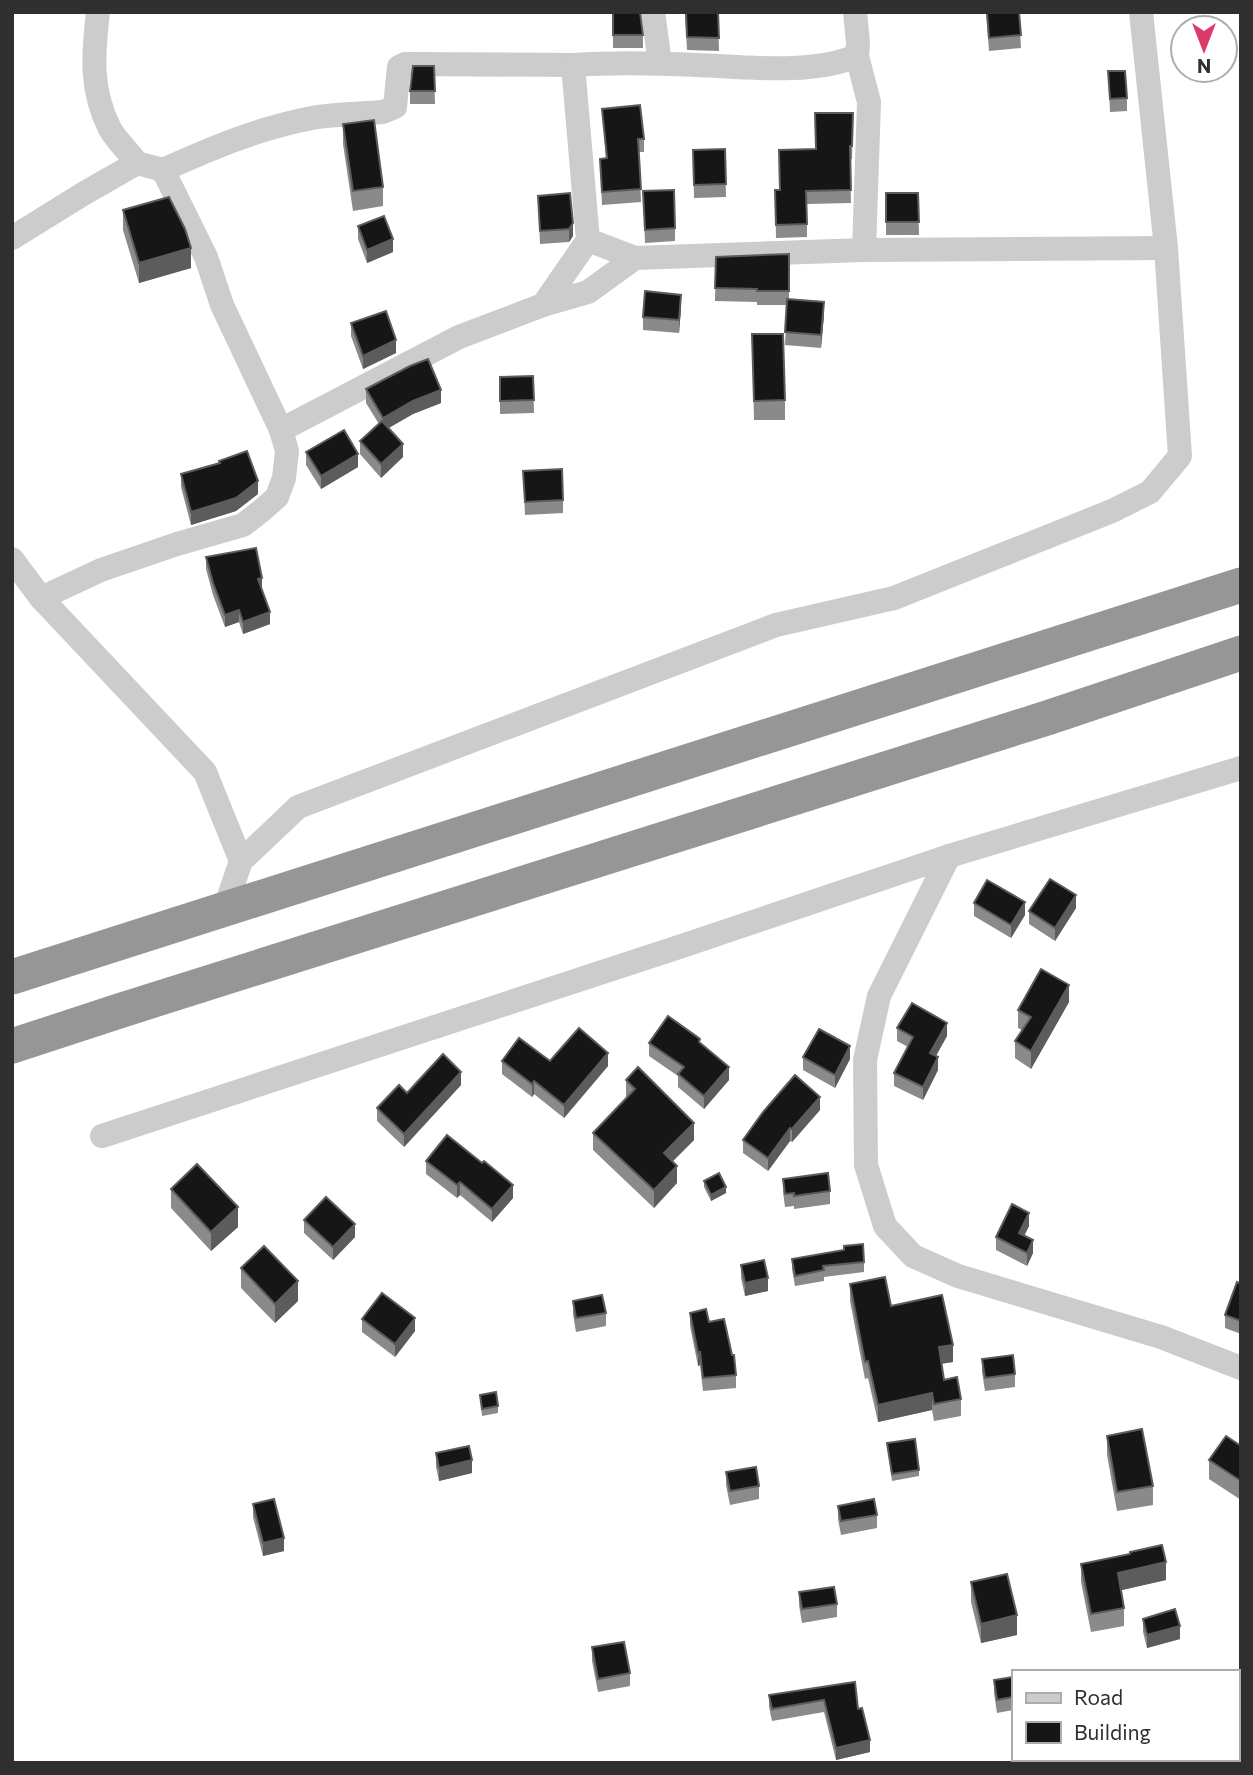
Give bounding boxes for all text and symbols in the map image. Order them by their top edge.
north arrow [1169,14,1239,84]
text: N [1197,55,1211,78]
legend [1012,1670,1239,1761]
text: Road [1074,1684,1123,1709]
text: Building [1074,1719,1151,1744]

